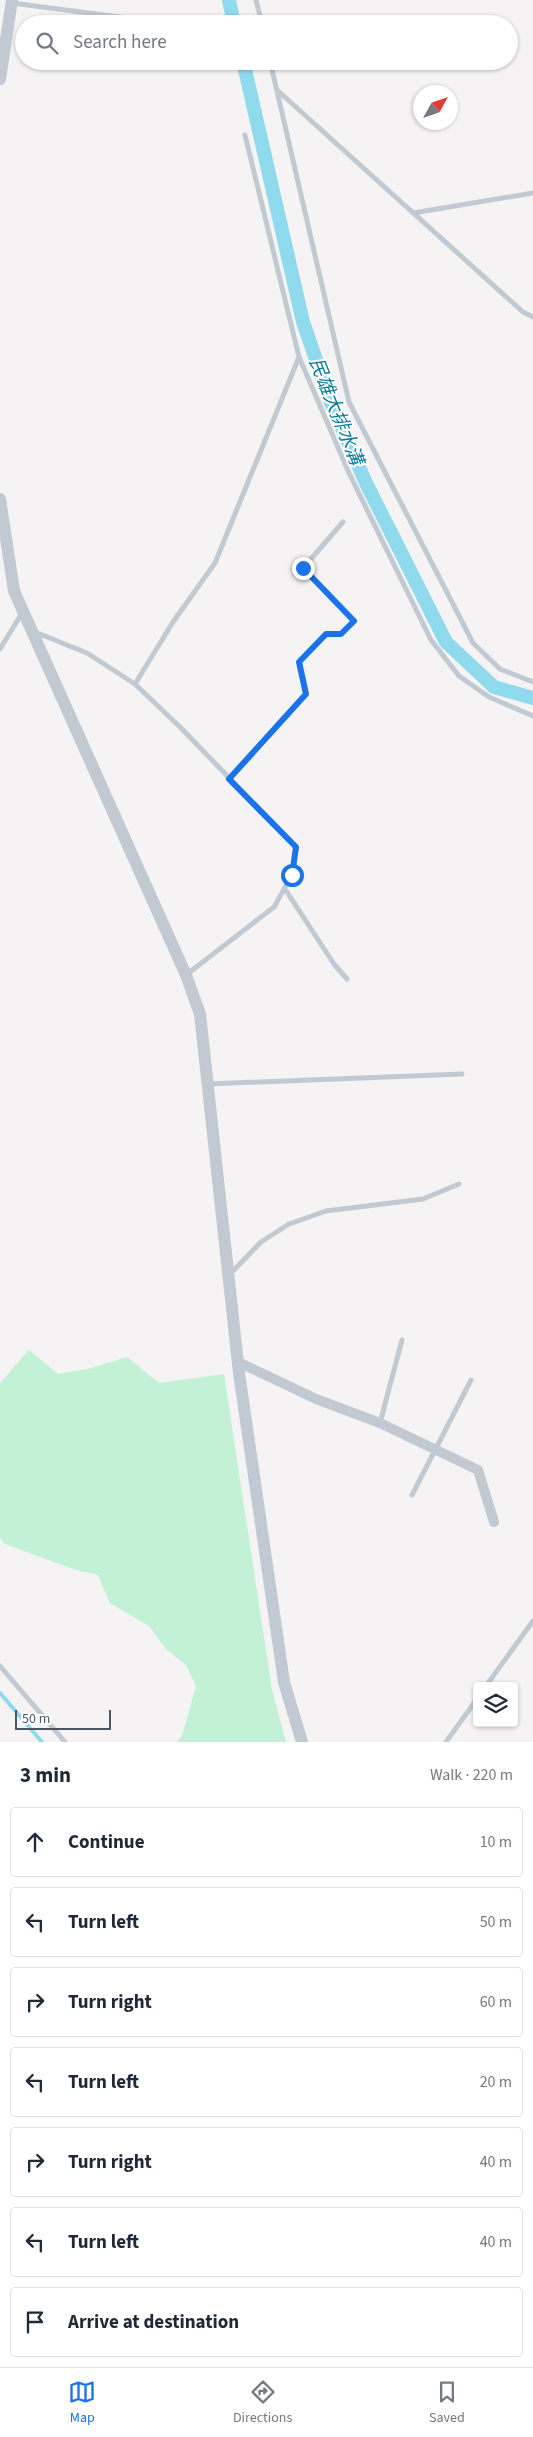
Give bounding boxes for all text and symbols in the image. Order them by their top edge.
search box [15,15,518,70]
icon: search [33,29,61,57]
text: Search here [73,29,167,56]
north arrow [413,85,458,130]
water label: 民雄大排水溝 [302,354,371,472]
route end [292,557,315,580]
route start [281,864,304,887]
map controls [473,1682,518,1727]
button: layers [473,1682,518,1727]
scale bar [15,1707,111,1730]
text: 50 m [22,1709,50,1729]
text: 3 min [20,1760,71,1790]
text: Walk · 220 m [430,1764,513,1786]
icon: ahead [21,1828,49,1856]
text: Continue [68,1829,145,1856]
text: 10 m [480,1831,512,1853]
icon: left [21,1908,49,1936]
text: Turn left [68,1909,139,1936]
text: 50 m [480,1911,512,1933]
icon: right [21,1988,49,2016]
text: Turn right [68,1989,152,2016]
text: 60 m [480,1991,512,2013]
icon: left [21,2068,49,2096]
text: Turn left [68,2069,139,2096]
text: 20 m [480,2071,512,2093]
icon: right [21,2148,49,2176]
text: Turn right [68,2149,152,2176]
text: 40 m [480,2151,512,2173]
icon: left [21,2228,49,2256]
text: Turn left [68,2229,139,2256]
text: 40 m [480,2231,512,2253]
icon: arrive [21,2308,49,2336]
text: Arrive at destination [68,2309,239,2336]
tab: Map [68,2378,96,2428]
tab: Directions [233,2378,292,2428]
tab: Saved [429,2378,465,2428]

